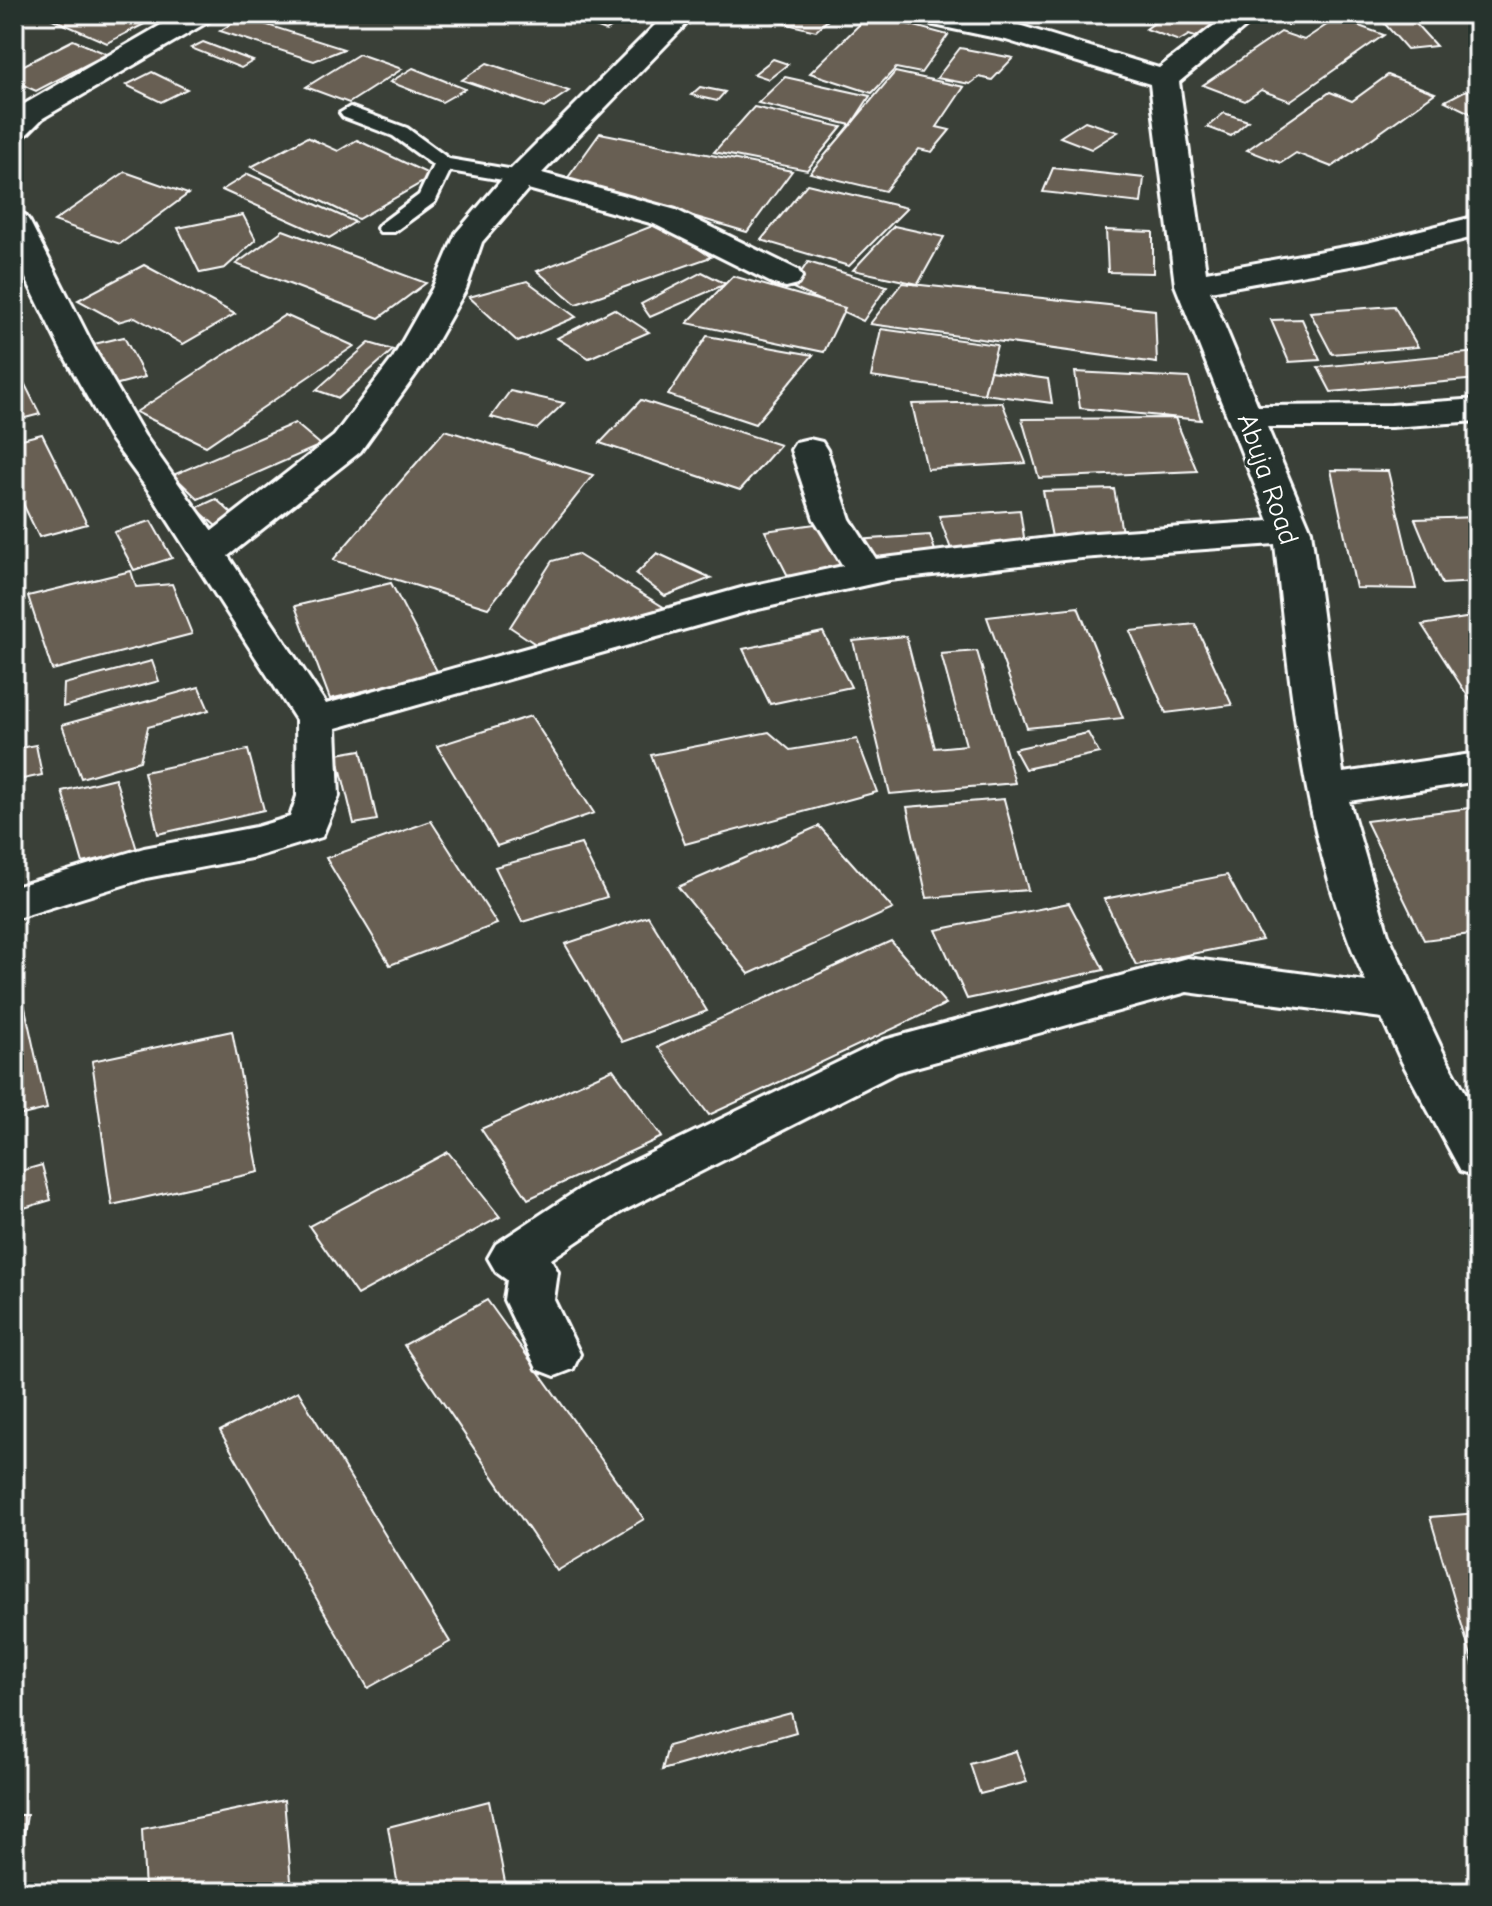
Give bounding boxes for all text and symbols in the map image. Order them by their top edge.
street label: Abuja Road [1231,409,1305,549]

